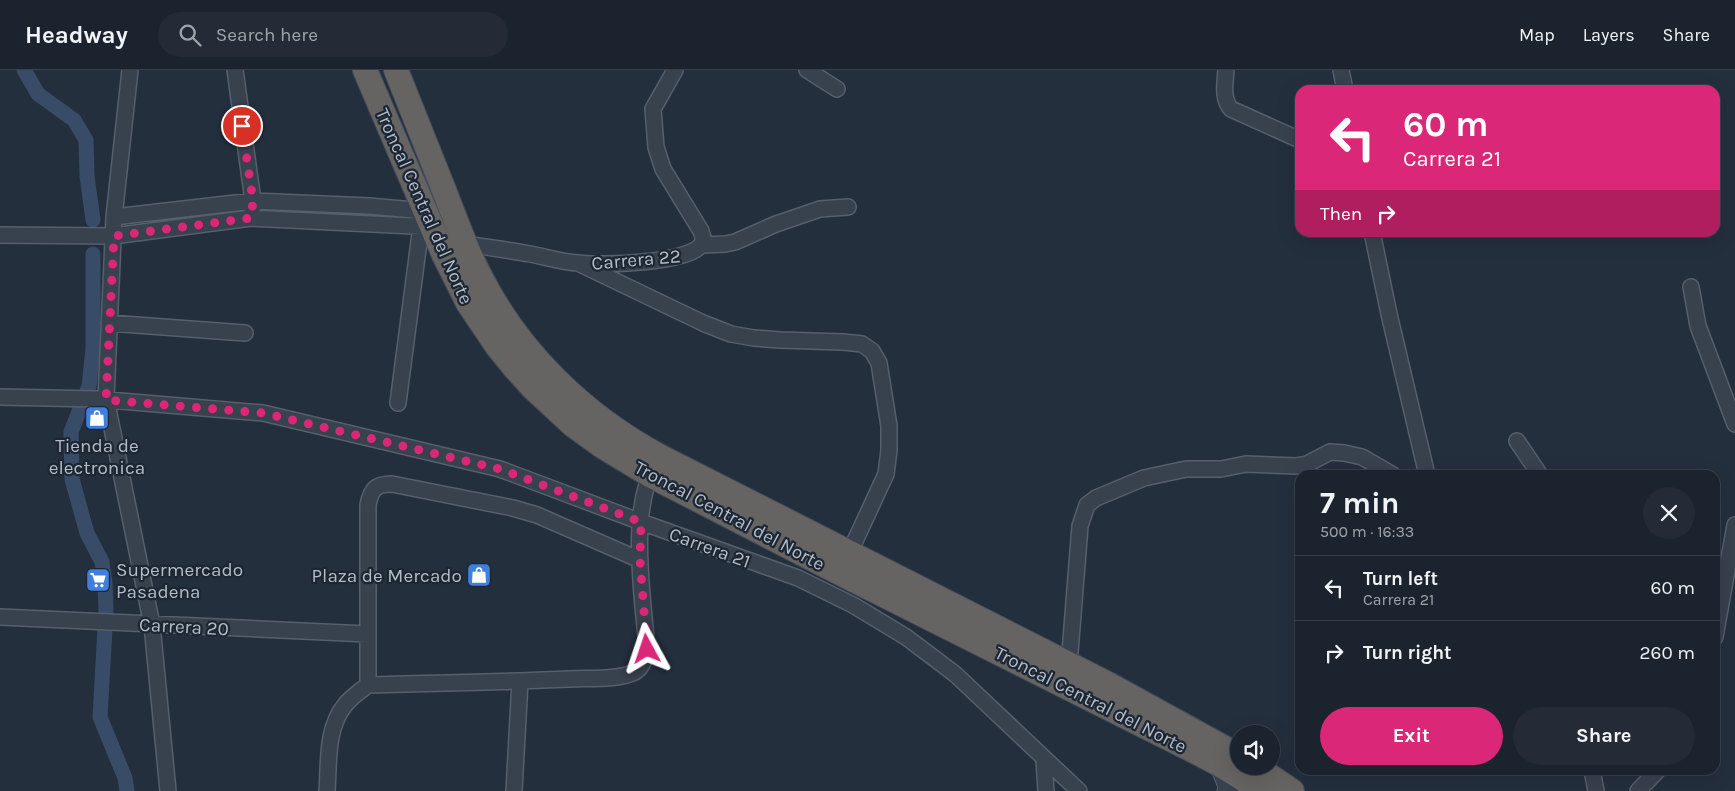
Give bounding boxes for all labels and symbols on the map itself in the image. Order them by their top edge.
pin [221,105,263,147]
street label: Troncal Central del Norte [371,105,477,308]
street label: Carrera 22 [591,245,682,275]
shop icon: Tienda de electronica [84,405,110,431]
place label: Tienda de electronica [49,435,145,479]
street label: Troncal Central del Norte [631,456,828,575]
street label: Carrera 21 [666,523,753,573]
place label: Supermercado Pasadena [116,559,243,603]
shop icon: Plaza de Mercado [466,562,492,588]
place label: Plaza de Mercado [312,565,462,587]
supermarket icon: Supermercado Pasadena [85,567,111,593]
street label: Carrera 20 [139,614,229,640]
position arrow [620,622,672,674]
street label: Troncal Central del Norte [991,642,1190,758]

